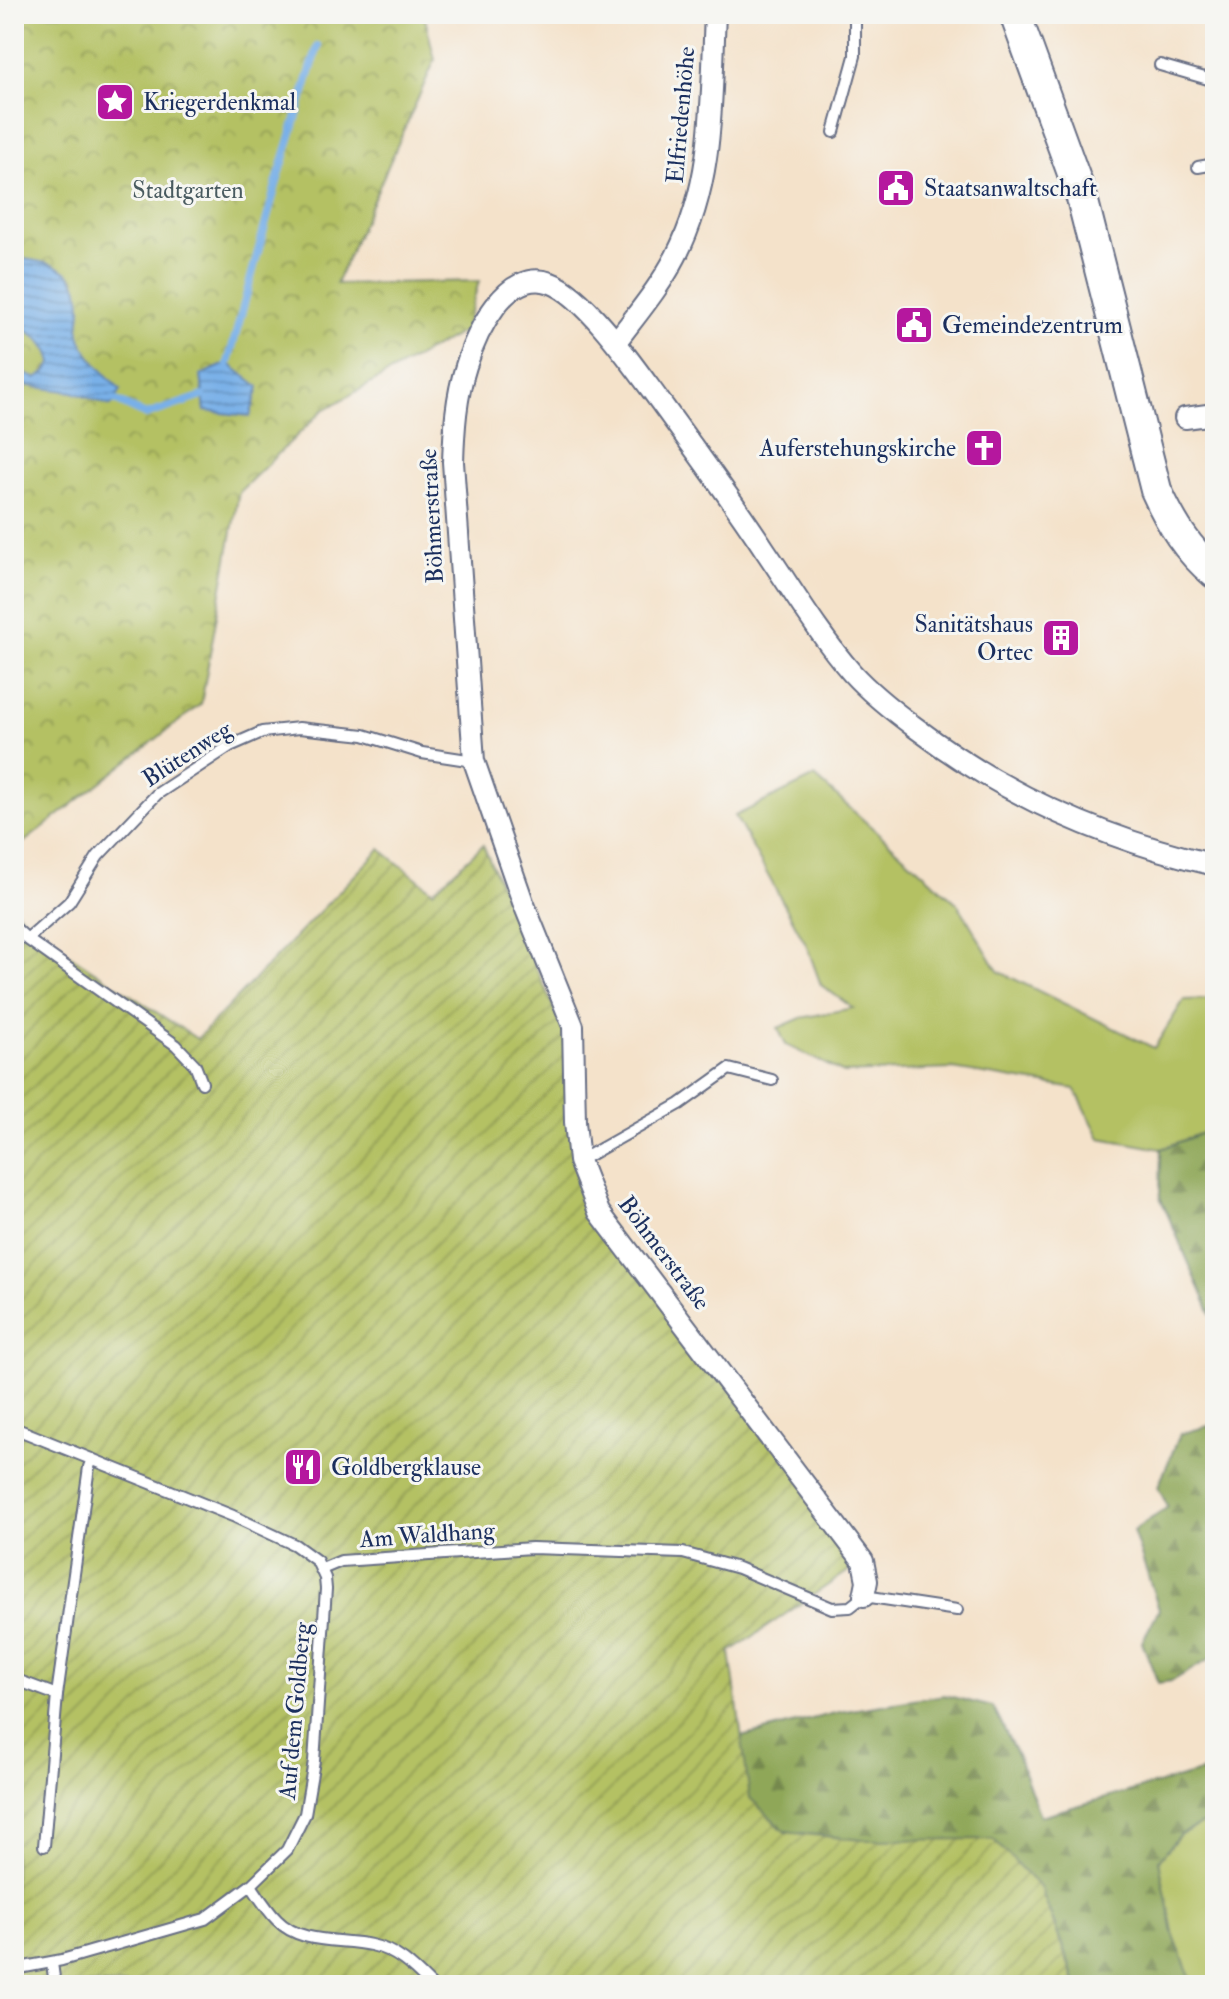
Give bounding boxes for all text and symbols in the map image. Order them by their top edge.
street label: Elfriedenhöhe [660,45,702,185]
place icon: Kriegerdenkmal [94,81,136,123]
place label: Kriegerdenkmal [143,87,296,118]
public building icon: Staatsanwaltschaft [875,167,917,209]
place label: Staatsanwaltschaft [924,173,1097,204]
park label: Stadtgarten [132,175,244,206]
public building icon: Gemeindezentrum [893,304,935,346]
place label: Gemeindezentrum [942,310,1123,341]
church icon: Auferstehungskirche [963,427,1005,469]
place label: Auferstehungskirche [759,433,956,464]
street label: Böhmerstraße [413,448,451,584]
place label: Sanitätshaus Ortec [914,609,1033,668]
building icon: Sanitätshaus Ortec [1040,617,1082,659]
street label: Blütenweg [136,713,239,794]
street label: Böhmerstraße [611,1190,717,1316]
restaurant icon: Goldbergklause [282,1446,324,1488]
place label: Goldbergklause [331,1452,481,1483]
street label: Am Waldhang [357,1515,497,1555]
street label: Auf dem Goldberg [272,1620,318,1802]

